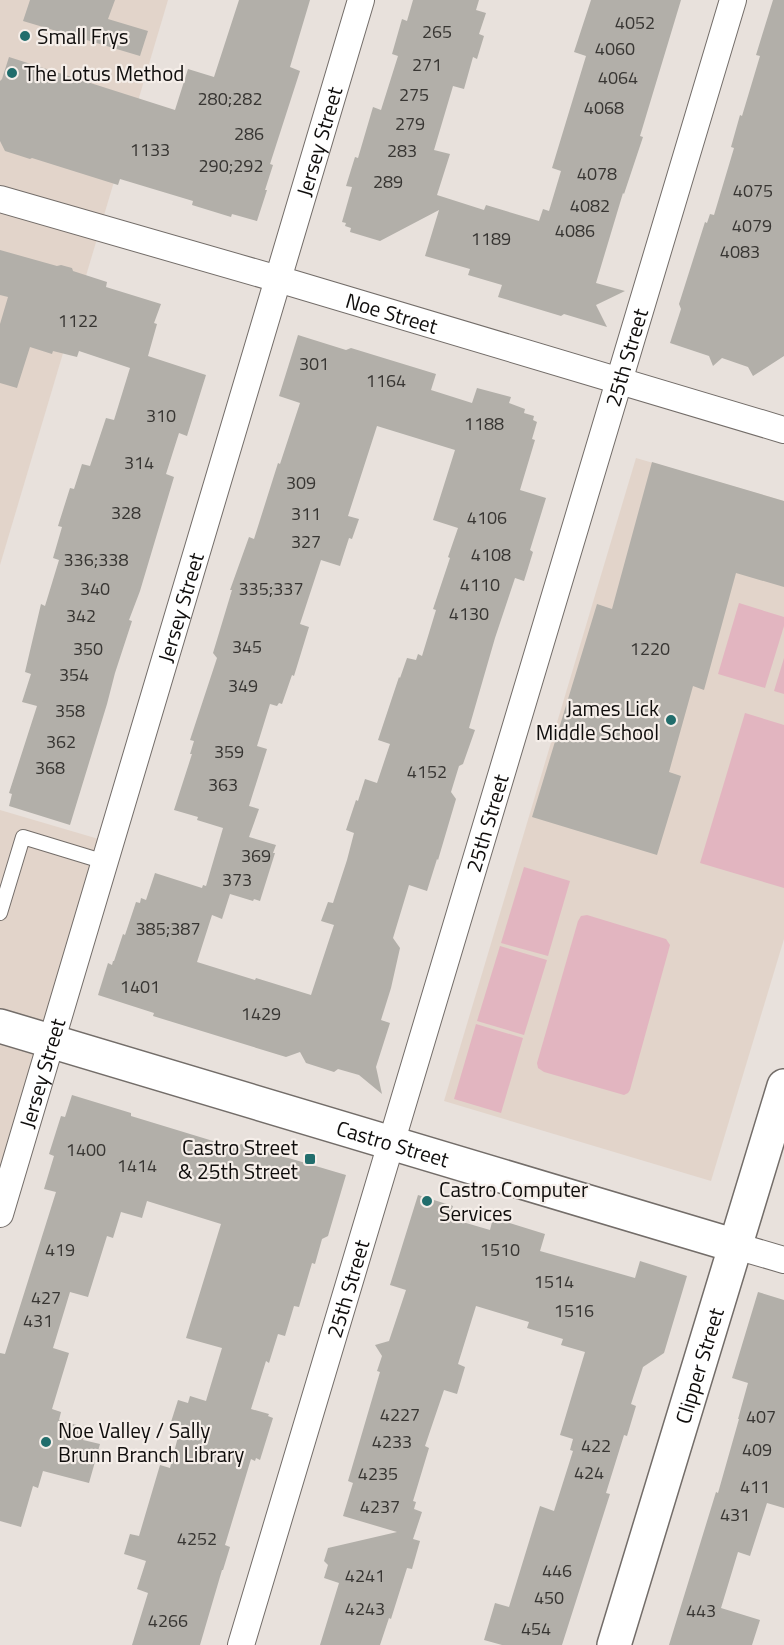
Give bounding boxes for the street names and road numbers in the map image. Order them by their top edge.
street label: Jersey Street [288,82,351,200]
street label: Noe Street [342,284,442,342]
street label: 25th Street [596,304,656,410]
street label: Jersey Street [149,548,212,666]
street label: 25th Street [457,769,517,876]
street label: Jersey Street [10,1014,74,1132]
street label: Castro Street [333,1111,454,1176]
street label: 25th Street [318,1235,378,1342]
street label: Clipper Street [666,1303,732,1428]

